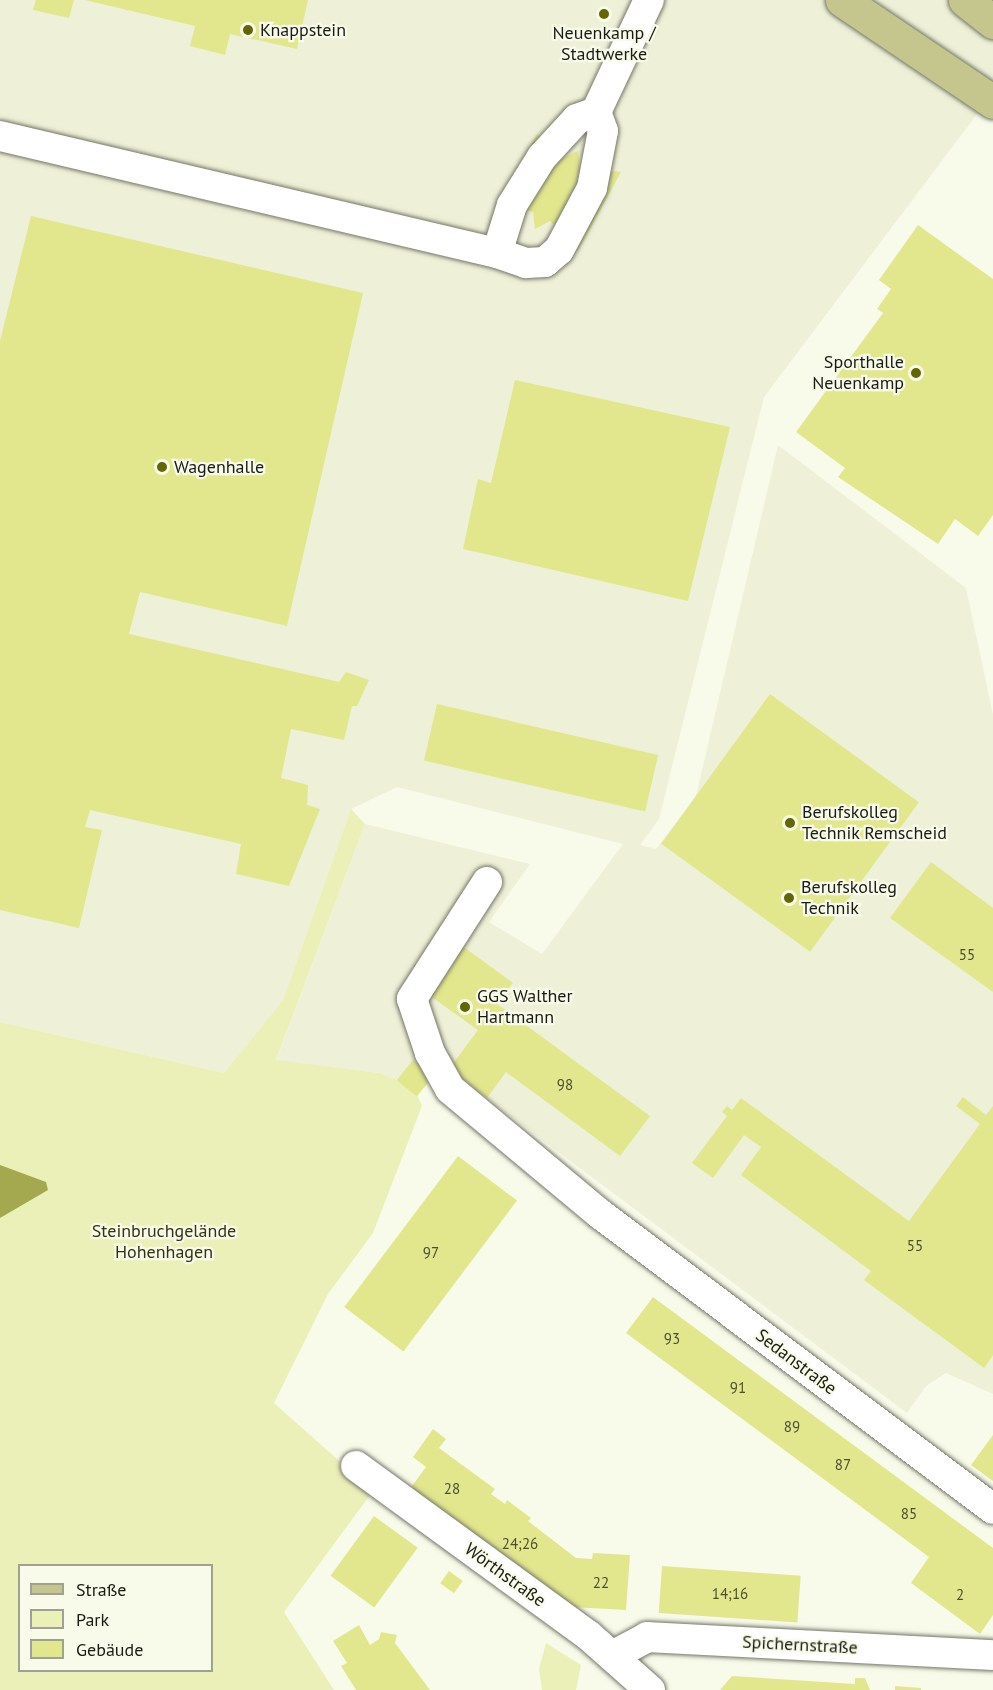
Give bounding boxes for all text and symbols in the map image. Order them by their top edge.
marker: Neuenkamp / Stadtwerke [597,7,611,21]
place label: Knappstein [260,19,346,41]
marker: Knappstein [241,23,255,37]
place label: Neuenkamp / Stadtwerke [552,23,656,66]
place label: Sporthalle Neuenkamp [812,352,904,394]
marker: Sporthalle Neuenkamp [909,366,923,380]
place label: Wagenhalle [174,456,264,478]
marker: Wagenhalle [155,460,169,474]
place label: Berufskolleg Technik Remscheid [802,802,947,844]
marker: Berufskolleg Technik Remscheid [783,816,797,830]
place label: Berufskolleg Technik [801,877,897,920]
marker: Berufskolleg Technik [782,891,796,905]
house number: 55 [959,946,975,964]
place label: GGS Walther Hartmann [477,986,573,1028]
marker: GGS Walther Hartmann [458,1000,472,1014]
house number: 98 [557,1076,573,1094]
park label: Steinbruchgelände Hohenhagen [92,1221,236,1264]
house number: 55 [907,1237,923,1255]
house number: 97 [423,1244,439,1262]
street label: Sedanstraße [751,1325,841,1399]
house number: 93 [664,1330,680,1348]
house number: 91 [730,1379,746,1397]
house number: 89 [784,1418,800,1436]
house number: 87 [835,1456,851,1474]
house number: 28 [444,1480,460,1498]
house number: 85 [901,1505,917,1523]
house number: 24;26 [502,1535,538,1553]
street label: Wörthstraße [460,1538,550,1612]
legend [18,1564,213,1672]
house number: 22 [593,1574,609,1592]
text: Straße [76,1578,127,1601]
house number: 14;16 [712,1585,748,1603]
house number: 2 [956,1586,964,1604]
text: Park [76,1608,109,1631]
street label: Spichernstraße [742,1631,858,1659]
text: Gebäude [76,1638,143,1661]

